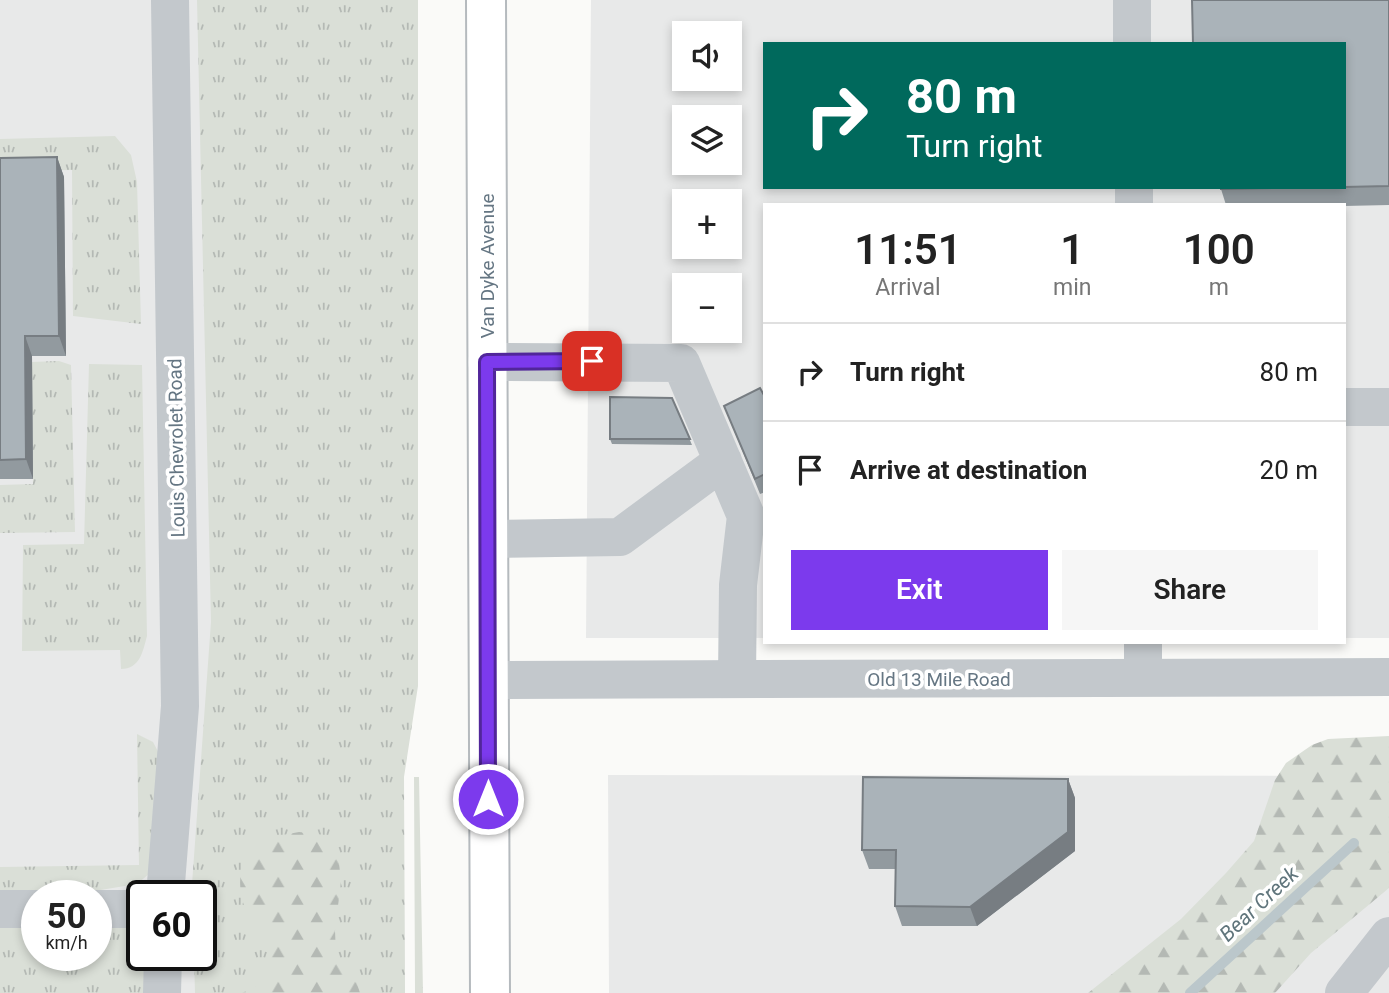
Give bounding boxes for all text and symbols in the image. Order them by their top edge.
map controls [672,21,742,343]
button: sound [672,21,742,91]
text: 80 m [906,68,1017,125]
icon: right [791,70,882,161]
button: layers [672,105,742,175]
text: Turn right [906,127,1042,165]
button: + [672,189,742,259]
street label: Van Dyke Avenue [476,193,499,339]
text: 11:51 [854,225,962,274]
text: 1 [1060,225,1084,274]
text: 100 [1183,225,1255,274]
button: − [672,273,742,343]
text: Arrival [875,274,941,301]
text: min [1053,274,1091,301]
text: m [1209,274,1229,301]
pin [562,331,622,391]
icon: arrive [573,342,611,380]
icon: right [791,353,829,391]
text: Turn right [850,357,965,387]
text: 80 m [1260,357,1318,387]
street label: Louis Chevrolet Road [163,358,190,538]
icon: arrive [791,451,829,489]
text: Arrive at destination [850,455,1087,485]
text: 20 m [1260,455,1318,485]
button: Exit [791,550,1048,630]
button: Share [1062,550,1318,630]
street label: Old 13 Mile Road [867,668,1011,691]
position arrow [451,762,525,836]
water label: Bear Creek [1215,861,1304,946]
speed limit sign: 60 [126,880,217,971]
text: 50 [46,896,87,937]
text: km/h [45,932,88,953]

